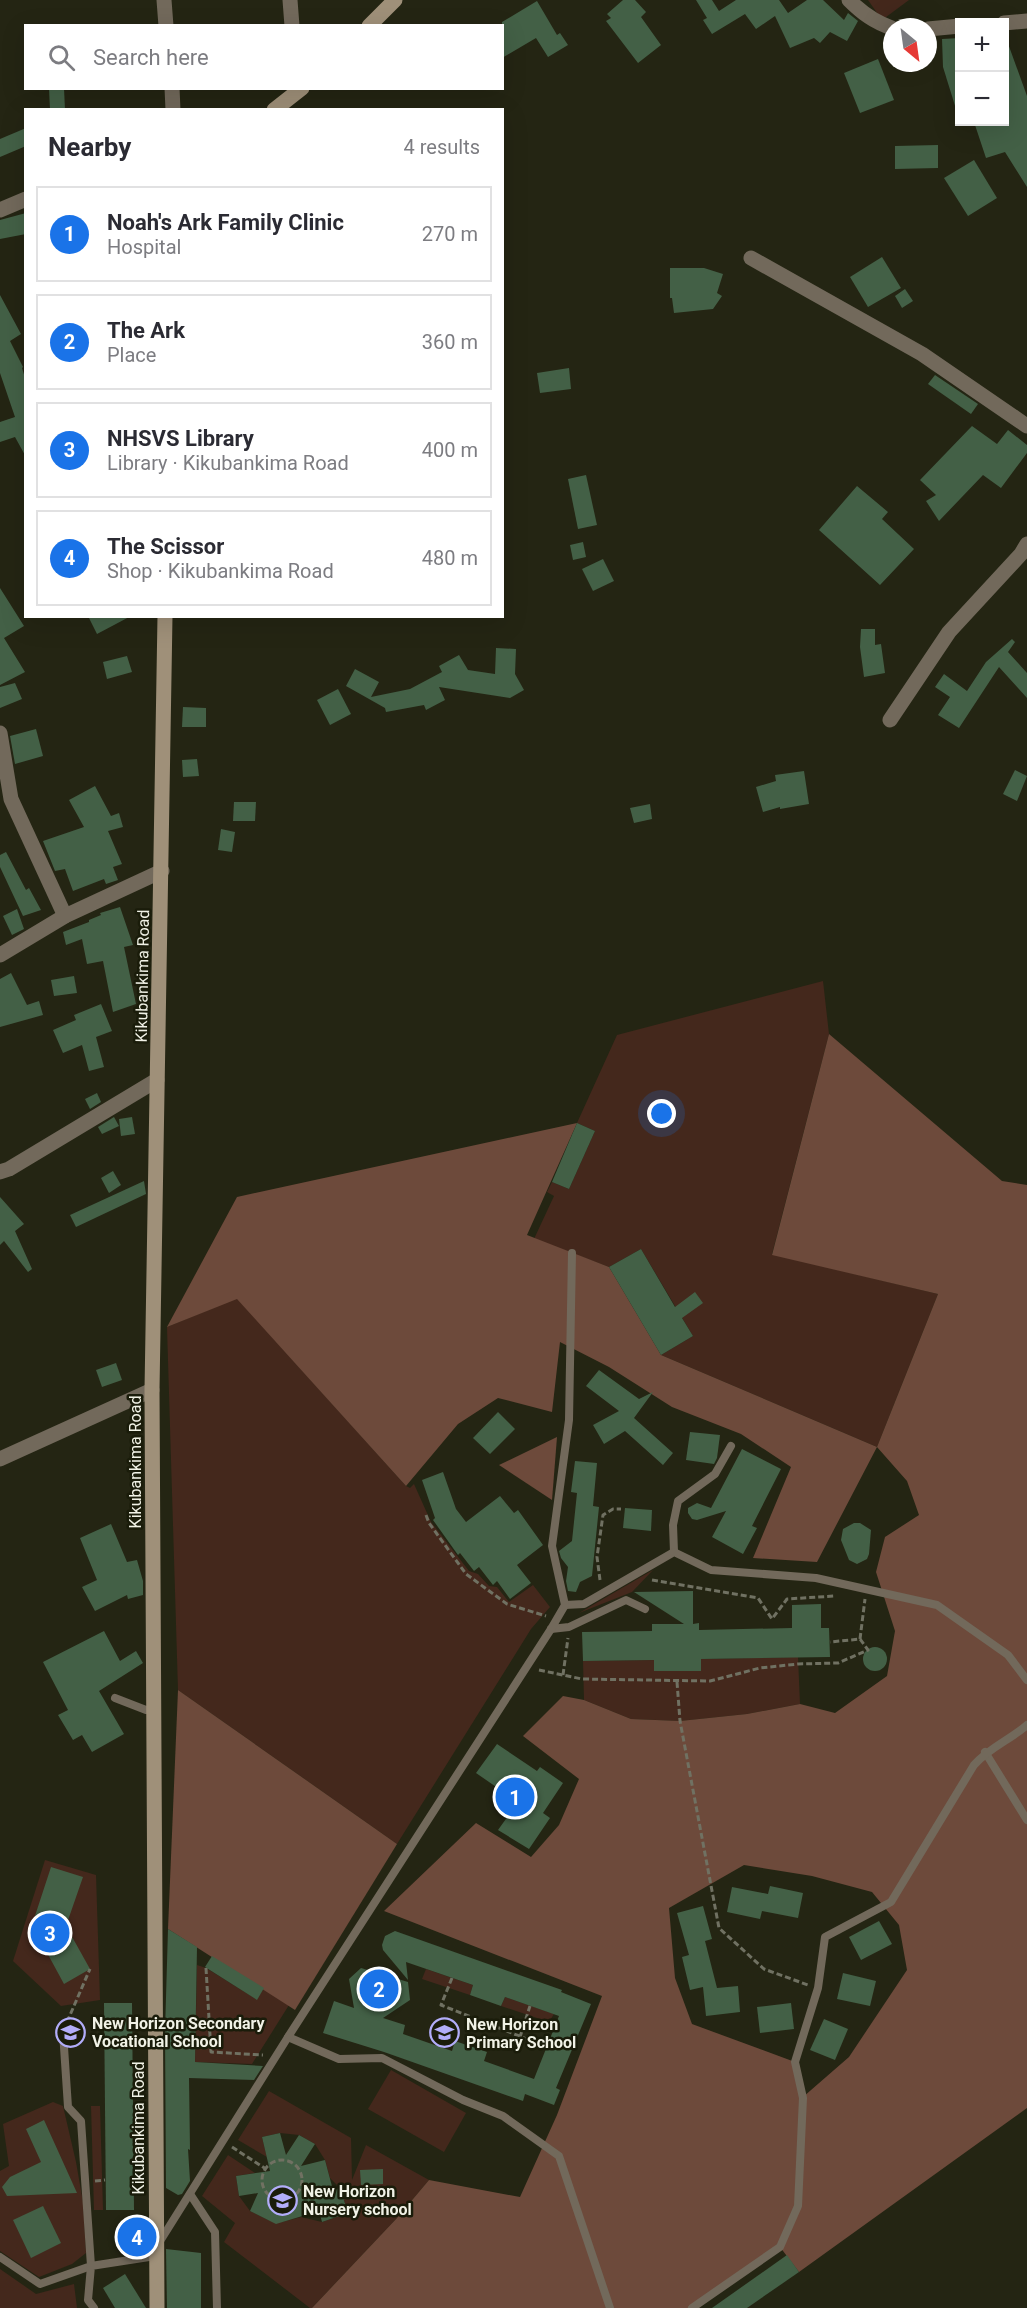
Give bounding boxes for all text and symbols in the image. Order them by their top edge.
north arrow [883,18,937,72]
map controls [955,18,1009,126]
button: + [955,18,1009,72]
search box [24,24,504,90]
icon: search [45,41,78,74]
text: Search here [93,45,209,70]
button: − [955,72,1009,126]
text: Nearby [48,132,131,162]
text: 4 results [404,135,480,159]
text: Noah's Ark Family Clinic [107,210,344,235]
text: 1 [64,222,75,246]
text: 270 m [422,222,478,246]
text: Hospital [107,235,181,259]
text: The Ark [107,318,185,343]
text: 2 [64,330,75,354]
text: 360 m [422,330,478,354]
text: Place [107,343,156,367]
text: NHSVS Library [107,426,254,451]
text: 3 [64,438,75,462]
text: 400 m [422,438,478,462]
text: Library · Kikubankima Road [107,451,349,475]
text: The Scissor [107,534,224,559]
text: 4 [64,546,75,570]
text: 480 m [422,546,478,570]
text: Shop · Kikubankima Road [107,559,334,583]
street label: Kikubankima Road [132,909,153,1043]
your location [647,1099,676,1128]
street label: Kikubankima Road [126,1396,145,1528]
pin: 1 [496,1774,534,1820]
pin: 3 [31,1910,70,1956]
pin: 2 [360,1966,398,2012]
place label: New Horizon Secondary Vocational School [92,2014,265,2051]
place label: New Horizon Primary School [466,2015,576,2052]
school or university icon: New Horizon Secondary Vocational School [55,2016,87,2048]
school or university icon: New Horizon Primary School [429,2017,461,2049]
street label: Kikubankima Road [129,2062,148,2194]
place label: New Horizon Nursery school [303,2182,412,2219]
school or university icon: New Horizon Nursery school [266,2184,298,2216]
pin: 4 [118,2214,156,2260]

